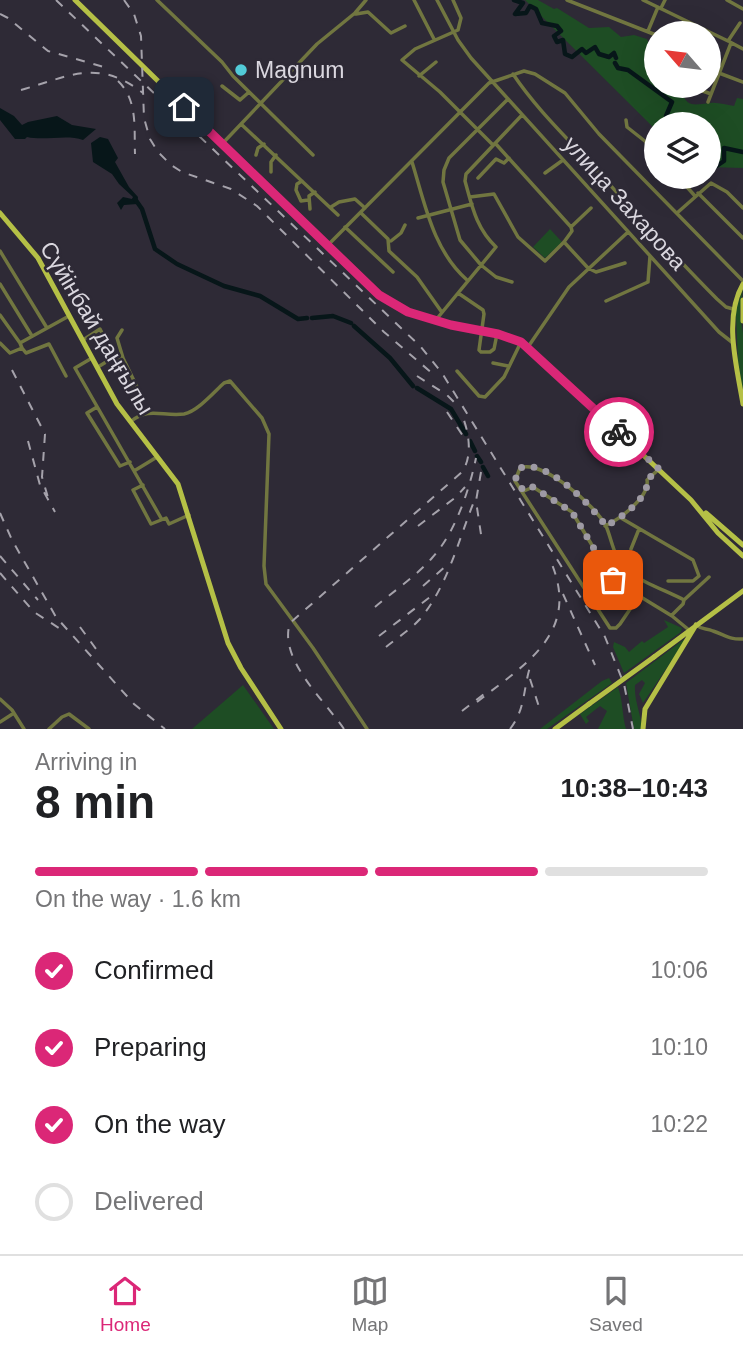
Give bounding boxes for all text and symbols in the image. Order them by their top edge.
north arrow [644,21,721,98]
map controls [644,21,721,189]
place label: Magnum [255,57,344,83]
marker: Magnum [233,62,249,78]
pin [154,77,214,137]
icon: home [165,88,203,126]
button: layers [644,112,721,189]
street label: улица Захарова [558,131,692,275]
street label: Сүйінбай даңғылы [35,237,159,419]
courier [584,397,654,467]
icon: bike [600,413,638,451]
pin [583,550,643,610]
icon: bag [594,561,632,599]
text: Arriving in [35,749,137,775]
text: 10:38–10:43 [561,773,708,803]
text: 8 min [35,776,155,828]
text: On the way · 1.6 km [35,886,241,912]
icon: check [35,952,73,990]
text: Confirmed [94,955,214,985]
text: 10:06 [650,957,708,983]
icon: check [35,1029,73,1067]
text: Preparing [94,1032,207,1062]
text: 10:10 [650,1034,708,1060]
icon: check [35,1106,73,1144]
text: On the way [94,1109,226,1139]
text: 10:22 [650,1111,708,1137]
text: Delivered [94,1186,204,1216]
tab: Home [100,1272,151,1336]
tab: Map [351,1272,389,1336]
tab: Saved [589,1272,643,1336]

